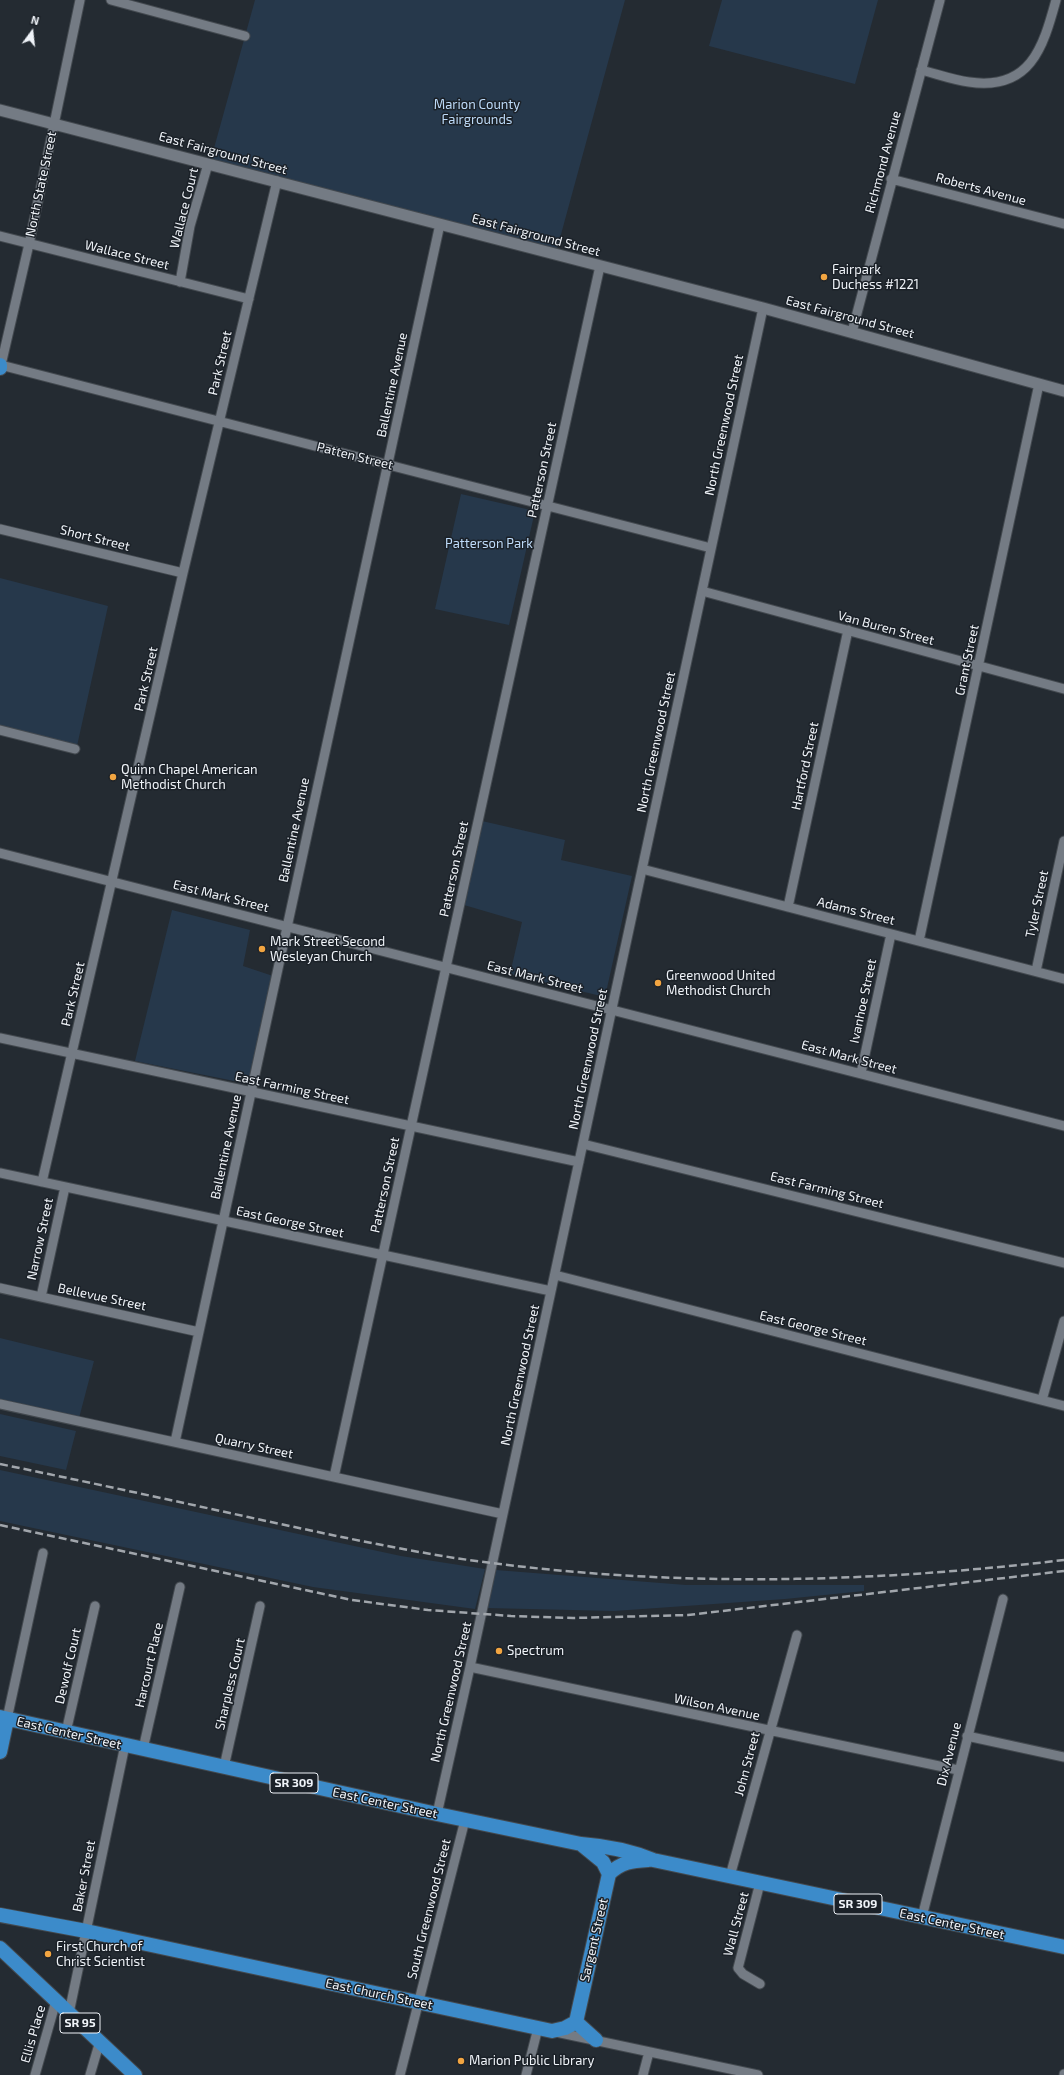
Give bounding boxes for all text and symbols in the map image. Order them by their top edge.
north arrow [12,12,52,52]
text: N [30,13,41,27]
park label: Marion County Fairgrounds [434,97,520,128]
street label: Richmond Avenue [862,109,904,215]
street label: East Fairground Street [157,128,289,178]
street label: North State Street [22,130,60,238]
street label: Wallace Court [166,166,202,250]
street label: Roberts Avenue [934,169,1028,209]
street label: East Fairground Street [470,210,602,260]
street label: Wallace Street [83,237,171,273]
place label: Fairpark Duchess #1221 [832,262,919,293]
marker: Fairpark Duchess #1221 [819,272,829,282]
street label: East Fairground Street [784,292,916,342]
street label: Park Street [205,329,235,397]
street label: Ballentine Avenue [373,331,411,439]
street label: North Greenwood Street [701,353,747,497]
street label: Patterson Street [524,421,560,519]
street label: Patten Street [315,439,395,473]
street label: Short Street [58,522,132,554]
park label: Patterson Park [445,536,533,552]
street label: Van Buren Street [836,608,936,648]
street label: Grant Street [952,623,982,697]
street label: Park Street [131,645,161,713]
street label: North Greenwood Street [633,670,679,814]
street label: Hartford Street [788,720,822,812]
place label: Quinn Chapel American Methodist Church [121,762,258,793]
marker: Quinn Chapel American Methodist Church [108,772,118,782]
street label: Ballentine Avenue [275,776,313,884]
street label: Patterson Street [436,820,472,918]
street label: Tyler Street [1022,869,1052,939]
street label: East Mark Street [171,877,271,915]
street label: Adams Street [815,894,897,928]
place label: Mark Street Second Wesleyan Church [270,934,385,965]
marker: Mark Street Second Wesleyan Church [257,944,267,954]
street label: Ivanhoe Street [846,957,880,1045]
street label: East Mark Street [485,958,585,996]
street label: Park Street [58,960,88,1028]
place label: Greenwood United Methodist Church [666,968,775,999]
marker: Greenwood United Methodist Church [653,978,663,988]
street label: North Greenwood Street [565,987,611,1131]
street label: East Mark Street [800,1037,898,1077]
street label: East Farming Street [233,1068,351,1108]
street label: Ballentine Avenue [207,1093,245,1201]
street label: Patterson Street [367,1136,403,1234]
street label: East Farming Street [769,1168,885,1212]
street label: Narrow Street [24,1196,56,1282]
street label: East George Street [235,1203,345,1241]
street label: Bellevue Street [56,1280,148,1314]
street label: North Greenwood Street [497,1303,543,1447]
street label: East George Street [758,1307,868,1349]
street label: Quarry Street [213,1430,295,1462]
street label: North Greenwood Street [427,1620,475,1764]
street label: Harcourt Place [132,1621,166,1709]
street label: Dewolf Court [52,1626,84,1706]
street label: Sharpless Court [212,1636,248,1732]
place label: Spectrum [507,1643,564,1659]
marker: Spectrum [494,1646,504,1656]
street label: Wilson Avenue [673,1690,761,1724]
street label: East Center Street [15,1713,123,1753]
street label: Dix Avenue [934,1720,964,1788]
street label: John Street [731,1730,763,1798]
road number: SR 309 [270,1773,318,1793]
street label: East Center Street [331,1784,439,1822]
street label: South Greenwood Street [404,1837,454,1981]
street label: Baker Street [69,1839,99,1913]
street label: Wall Street [720,1890,752,1958]
road number: SR 309 [834,1894,882,1914]
street label: Sargent Street [577,1897,611,1983]
street label: East Center Street [898,1905,1006,1943]
place label: First Church of Christ Scientist [56,1939,145,1970]
marker: First Church of Christ Scientist [43,1949,53,1959]
street label: East Church Street [324,1975,434,2013]
street label: Ellis Place [17,2003,49,2065]
road number: SR 95 [60,2013,100,2033]
place label: Marion Public Library [469,2053,594,2069]
marker: Marion Public Library [456,2056,466,2066]

